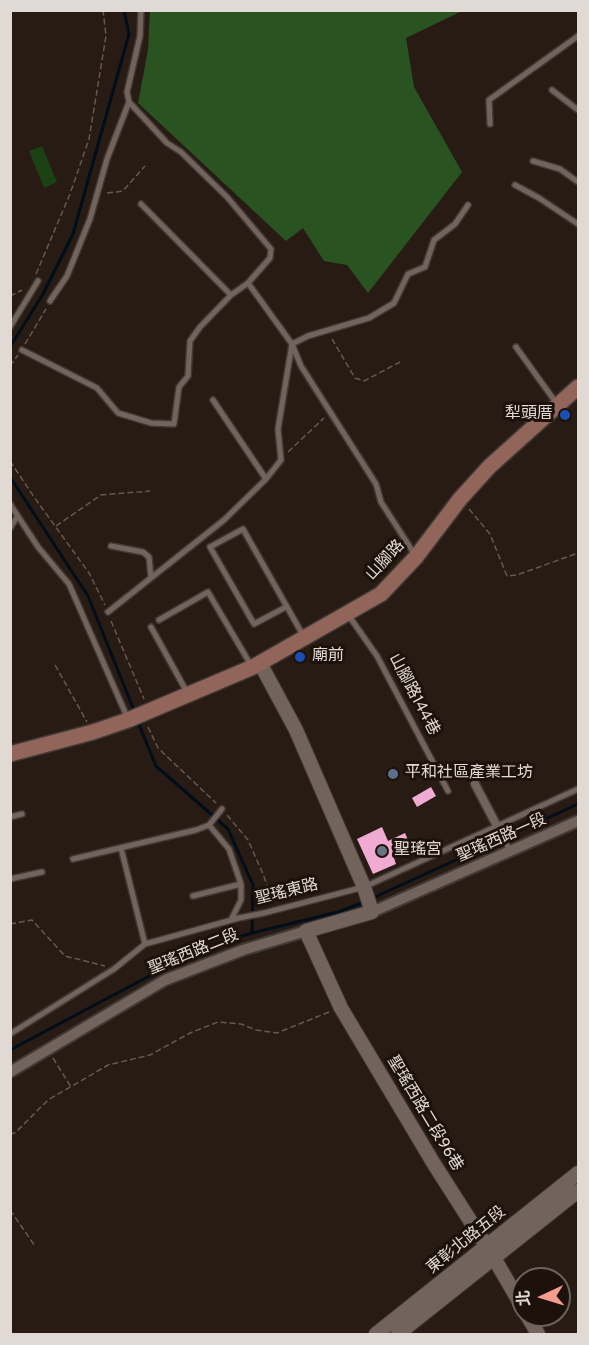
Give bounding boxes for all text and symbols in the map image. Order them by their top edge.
place label: 犁頭厝 [505,405,553,425]
marker: 犁頭厝 [558,408,572,422]
street label: 山腳路 [363,537,409,585]
place label: 廟前 [312,647,344,667]
marker: 廟前 [293,650,307,664]
street label: 山腳路144巷 [384,651,442,739]
place label: 平和社區產業工坊 [405,764,533,784]
marker: 平和社區產業工坊 [386,767,400,781]
street label: 聖瑤西路一段 [454,811,550,867]
place label: 聖瑤宮 [394,841,442,861]
marker: 聖瑤宮 [375,844,389,858]
street label: 聖瑤東路 [254,876,320,910]
street label: 聖瑤西路二段 [146,926,242,980]
street label: 聖瑤西路二段96巷 [382,1053,466,1175]
street label: 東彰北路五段 [424,1203,510,1279]
north arrow [511,1267,571,1327]
text: 北 [515,1289,536,1307]

